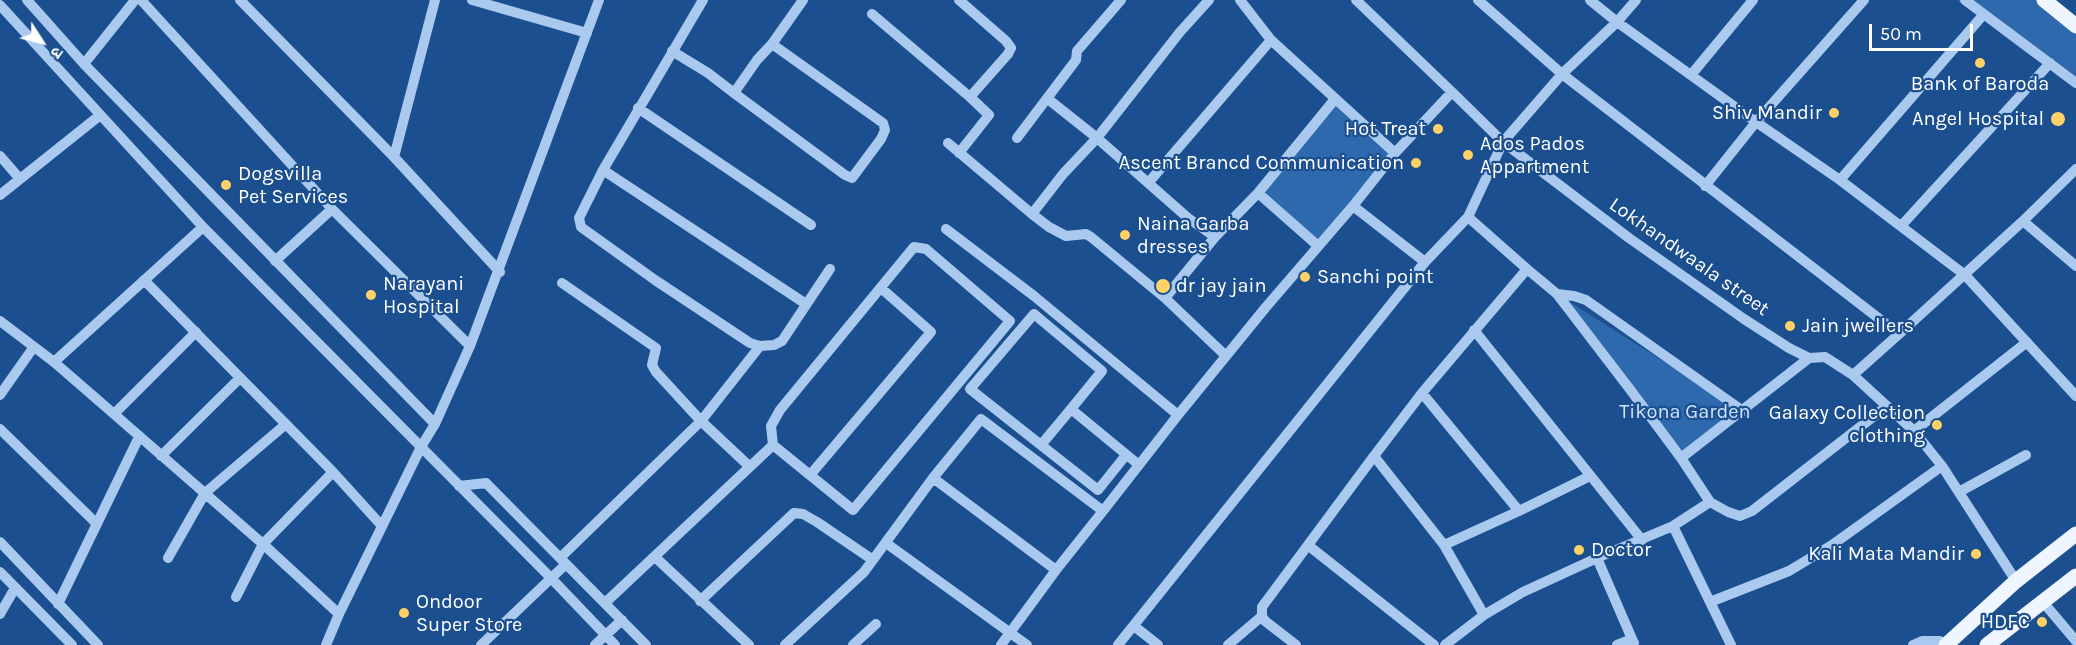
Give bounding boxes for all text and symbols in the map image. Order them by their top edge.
north arrow [12,12,72,72]
scale bar [1872,12,1976,50]
text: 50 m [1880,23,1922,45]
text: उ [47,43,67,62]
marker: Bank of Baroda [1973,56,1987,70]
place label: Bank of Baroda [1911,72,2049,96]
place label: Shiv Mandir [1712,101,1822,125]
marker: Shiv Mandir [1827,106,1841,120]
place label: Angel Hospital [1912,107,2044,131]
marker: Angel Hospital [2049,110,2067,128]
place label: Hot Treat [1345,117,1426,141]
marker: Hot Treat [1431,122,1445,136]
place label: Ados Pados Appartment [1480,132,1589,179]
marker: Ados Pados Appartment [1461,148,1475,162]
place label: Ascent Brancd Communication [1119,151,1404,175]
marker: Ascent Brancd Communication [1409,156,1423,170]
place label: Dogsvilla Pet Services [238,162,348,209]
marker: Dogsvilla Pet Services [219,178,233,192]
street label: Lokhandwaala street [1604,193,1774,321]
place label: Naina Garba dresses [1137,212,1249,259]
marker: Naina Garba dresses [1118,228,1132,242]
place label: Sanchi point [1317,265,1433,289]
marker: Sanchi point [1298,270,1312,284]
place label: Narayani Hospital [383,272,464,319]
place label: dr jay jain [1176,274,1266,298]
marker: dr jay jain [1154,277,1172,295]
marker: Narayani Hospital [364,288,378,302]
place label: Jain jwellers [1802,314,1914,338]
marker: Jain jwellers [1783,319,1797,333]
park label: Tikona Garden [1619,400,1751,424]
place label: Galaxy Collection clothing [1769,401,1925,448]
marker: Galaxy Collection clothing [1930,418,1944,432]
place label: Doctor [1591,538,1651,562]
place label: Kali Mata Mandir [1808,542,1964,566]
marker: Doctor [1572,543,1586,557]
marker: Kali Mata Mandir [1969,547,1983,561]
place label: Ondoor Super Store [416,590,522,637]
marker: Ondoor Super Store [397,606,411,620]
place label: HDFC [1981,610,2030,634]
marker: HDFC [2035,615,2049,629]

